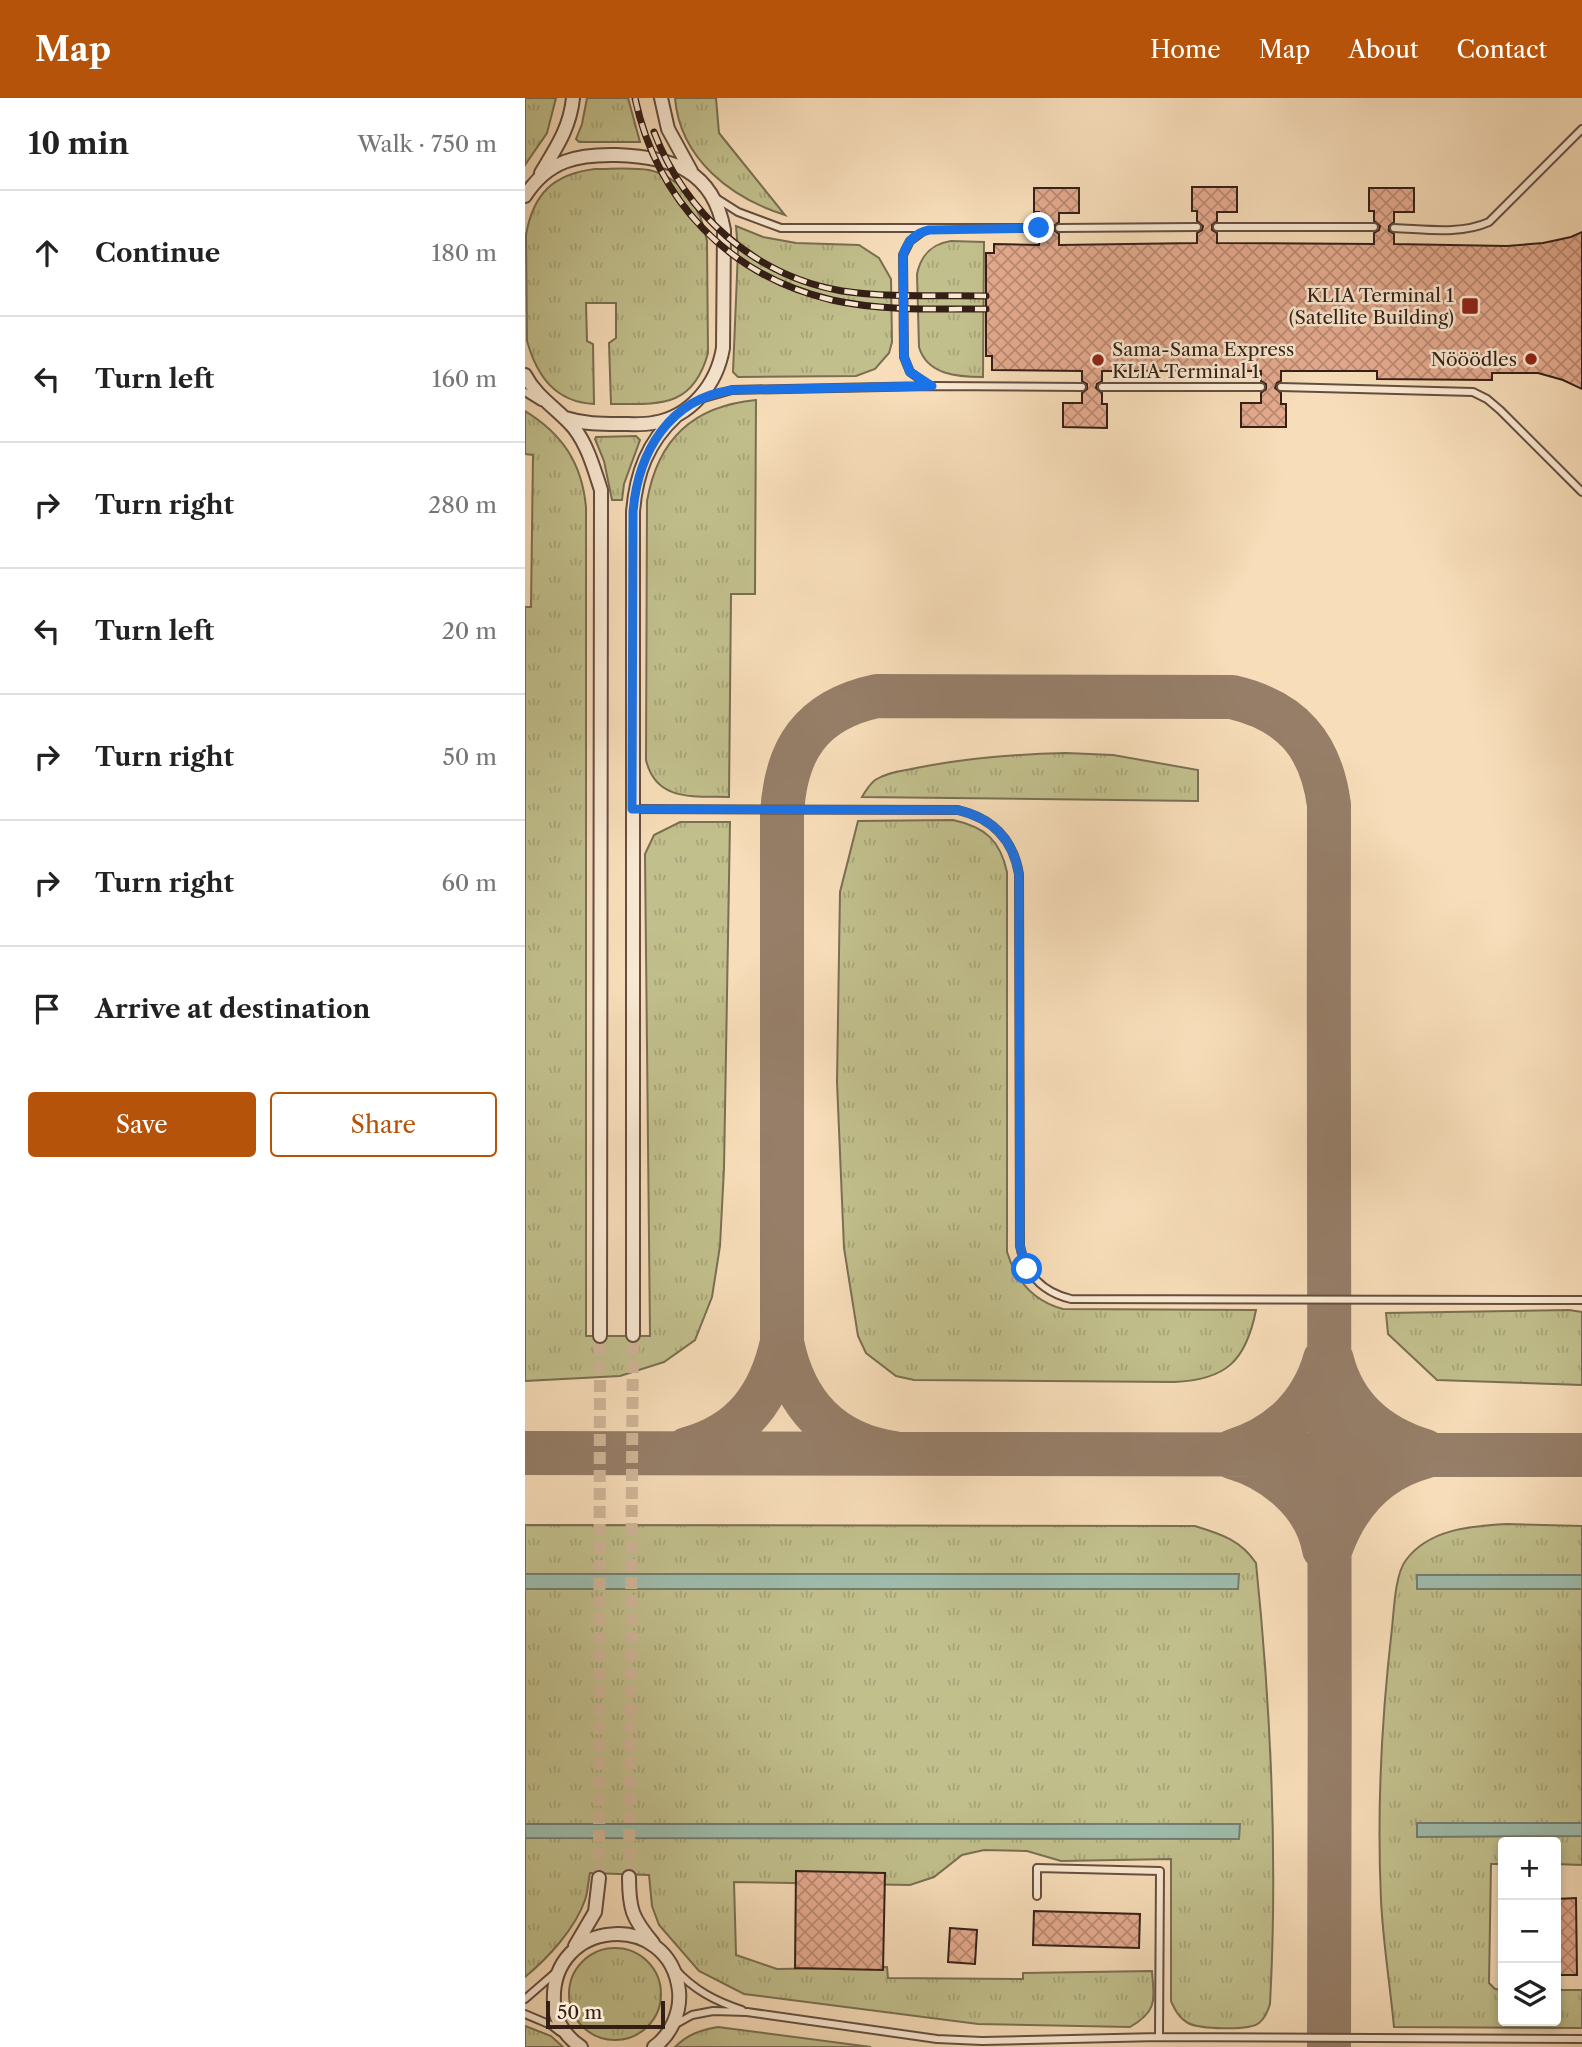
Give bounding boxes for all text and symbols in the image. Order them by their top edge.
text: Map [35,29,111,70]
text: Home [1150,35,1221,64]
text: Map [1259,35,1310,64]
text: About [1348,35,1419,64]
text: Contact [1457,35,1547,64]
text: 10 min [28,125,129,162]
text: Walk · 750 m [357,130,497,158]
route end [1023,212,1054,243]
icon: ahead [28,234,66,272]
text: Continue [95,237,220,269]
text: 180 m [432,239,497,267]
place label: KLIA Terminal 1 (Satellite Building) [1289,284,1454,329]
marker: KLIA Terminal 1 (Satellite Building) [1460,296,1480,316]
place label: Sama-Sama Express KLIA Terminal 1 [1112,338,1294,383]
place label: Nööödles [1431,348,1517,371]
marker: Nööödles [1523,351,1539,367]
marker: Sama-Sama Express KLIA Terminal 1 [1090,352,1106,368]
icon: left [28,360,66,398]
text: Turn left [95,363,214,395]
text: 160 m [432,365,497,393]
icon: right [28,486,66,524]
text: Turn right [95,489,234,521]
text: 280 m [428,491,497,519]
icon: left [28,612,66,650]
text: Turn left [95,615,214,647]
text: 20 m [442,617,497,645]
icon: right [28,738,66,776]
text: Turn right [95,741,234,773]
text: 50 m [442,743,497,771]
icon: right [28,864,66,902]
text: Turn right [95,867,234,899]
text: 60 m [441,869,497,897]
icon: arrive [28,990,66,1028]
text: Arrive at destination [95,993,370,1025]
button: Save [28,1092,256,1157]
button: Share [270,1092,497,1157]
route start [1011,1253,1042,1284]
map controls [1498,1837,1561,2026]
button: + [1498,1837,1561,1900]
button: − [1498,1900,1561,1963]
button: layers [1498,1963,1561,2026]
scale bar [546,1998,665,2030]
text: 50 m [557,2001,602,2024]

